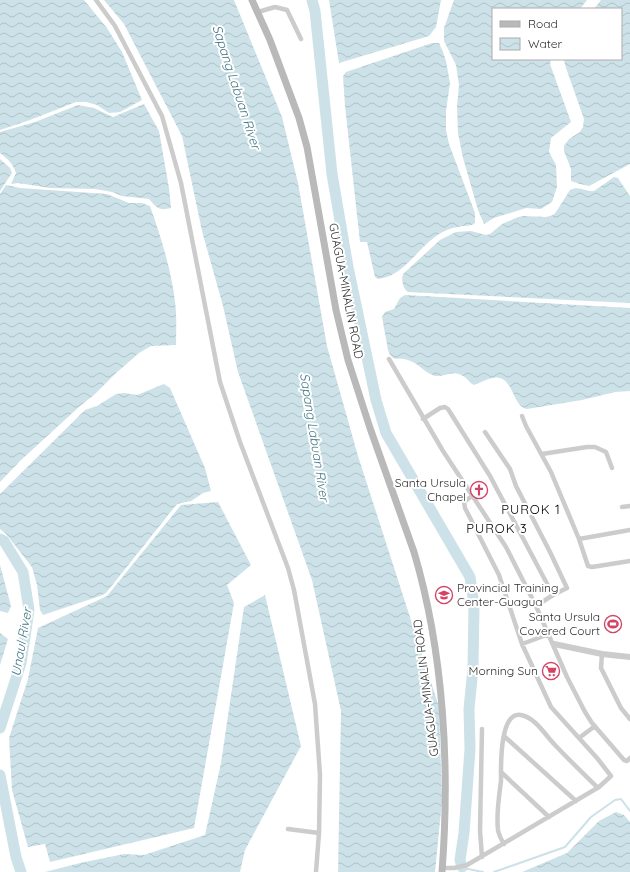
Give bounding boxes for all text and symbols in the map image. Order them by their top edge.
legend [492,8,622,60]
text: Road [528,16,558,31]
water label: Sapang Labuan River [209,23,265,153]
text: Water [528,36,563,51]
street label: GUAGUA-MINALIN ROAD [326,222,367,360]
water label: Sapang Labuan River [297,372,333,504]
place label: Santa Ursula Chapel [395,475,466,504]
church icon: Santa Ursula Chapel [469,480,489,500]
district label: PUROK 1 [501,501,561,517]
district label: PUROK 3 [466,520,528,536]
place label: Provincial Training Center-Guagua [457,580,558,609]
school or university icon: Provincial Training Center-Guagua [434,585,454,605]
water label: Unaul River [7,605,35,677]
place label: Santa Ursula Covered Court [520,609,600,638]
sports icon: Santa Ursula Covered Court [603,614,623,634]
street label: GUAGUA-MINALIN ROAD [410,618,441,757]
supermarket icon: Morning Sun [541,661,561,681]
place label: Morning Sun [468,663,538,678]

